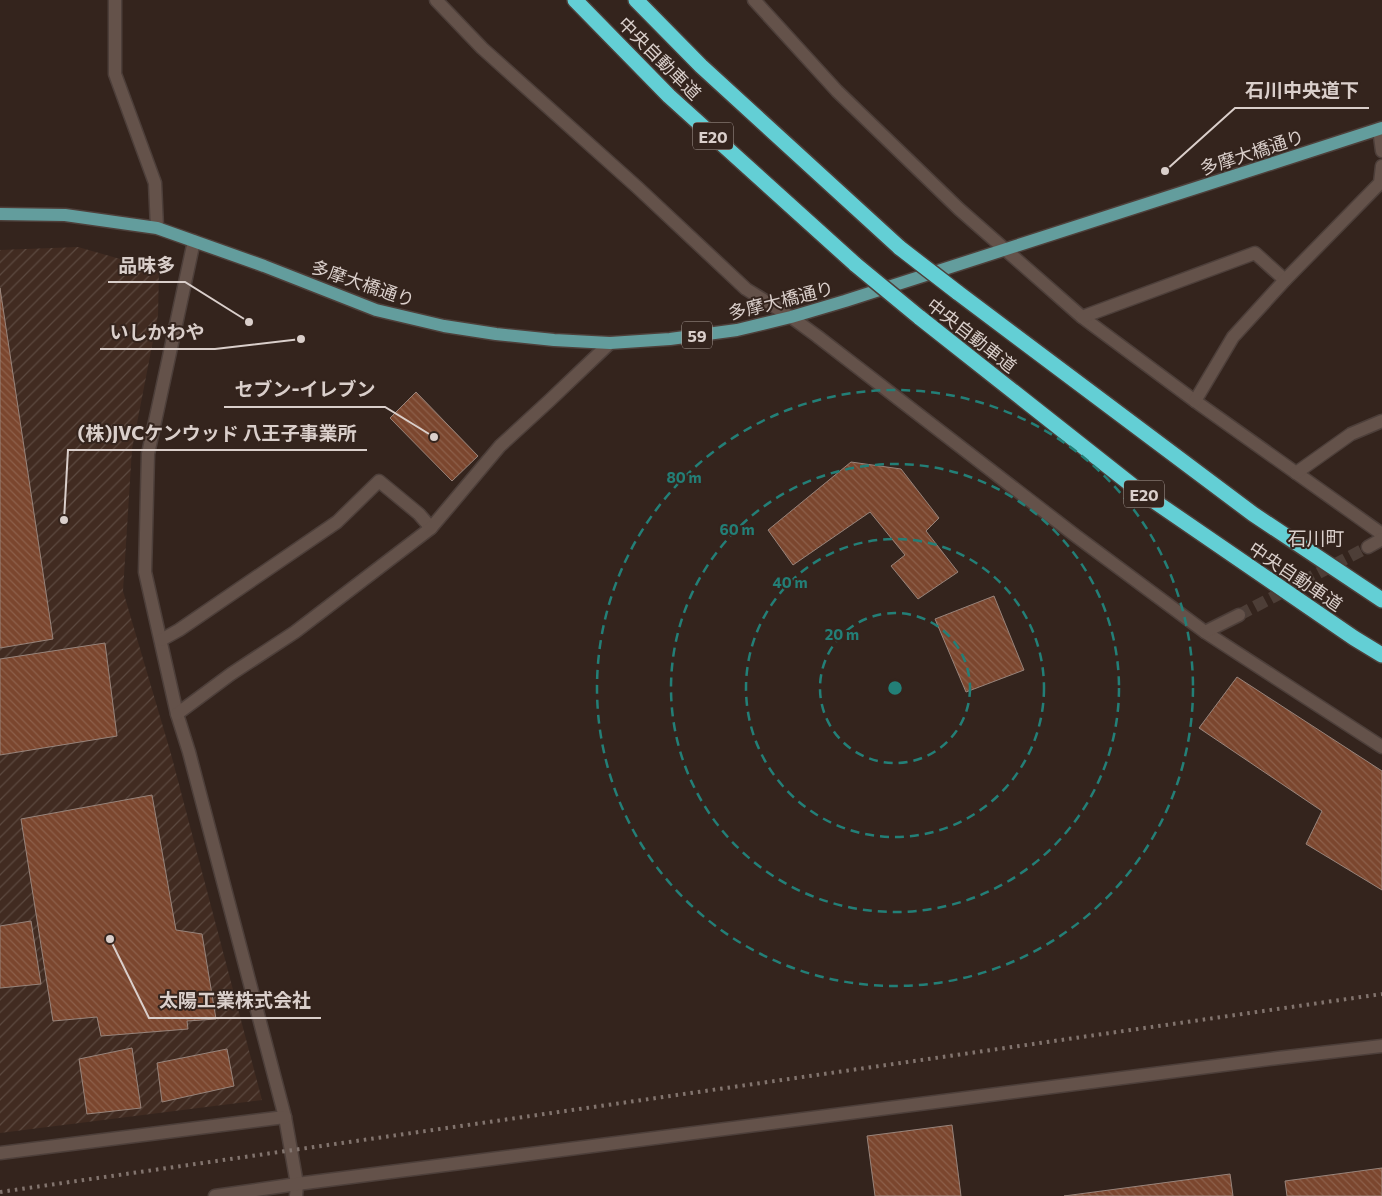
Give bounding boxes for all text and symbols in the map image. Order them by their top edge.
street label: 中央自動車道 [614,12,706,104]
callout: 石川中央道下 [1235,74,1369,108]
text: 石川中央道下 [1245,78,1359,101]
road number: E20 [693,122,733,150]
street label: 多摩大橋通り [1197,125,1307,179]
callout: 品味多 [108,248,185,282]
text: 品味多 [118,253,176,276]
street label: 多摩大橋通り [308,255,418,311]
street label: 多摩大橋通り [726,276,836,324]
street label: 中央自動車道 [923,293,1021,377]
callout: いしかわや [100,315,215,349]
text: いしかわや [109,320,205,343]
road number: 59 [682,322,712,348]
callout: セブン-イレブン [224,373,385,407]
text: セブン-イレブン [234,377,376,400]
callout: (株)JVCケンウッド 八王子事業所 [68,416,367,450]
text: (株)JVCケンウッド 八王子事業所 [78,421,356,444]
text: 80 m [666,468,702,486]
road number: E20 [1124,480,1164,508]
text: 60 m [719,520,755,538]
district label: 石川町 [1287,526,1345,549]
street label: 中央自動車道 [1245,537,1347,615]
text: 40 m [772,573,808,591]
text: 20 m [825,625,859,643]
centre of rings [886,679,904,697]
callout: 太陽工業株式会社 [149,984,321,1018]
text: 太陽工業株式会社 [159,988,311,1011]

